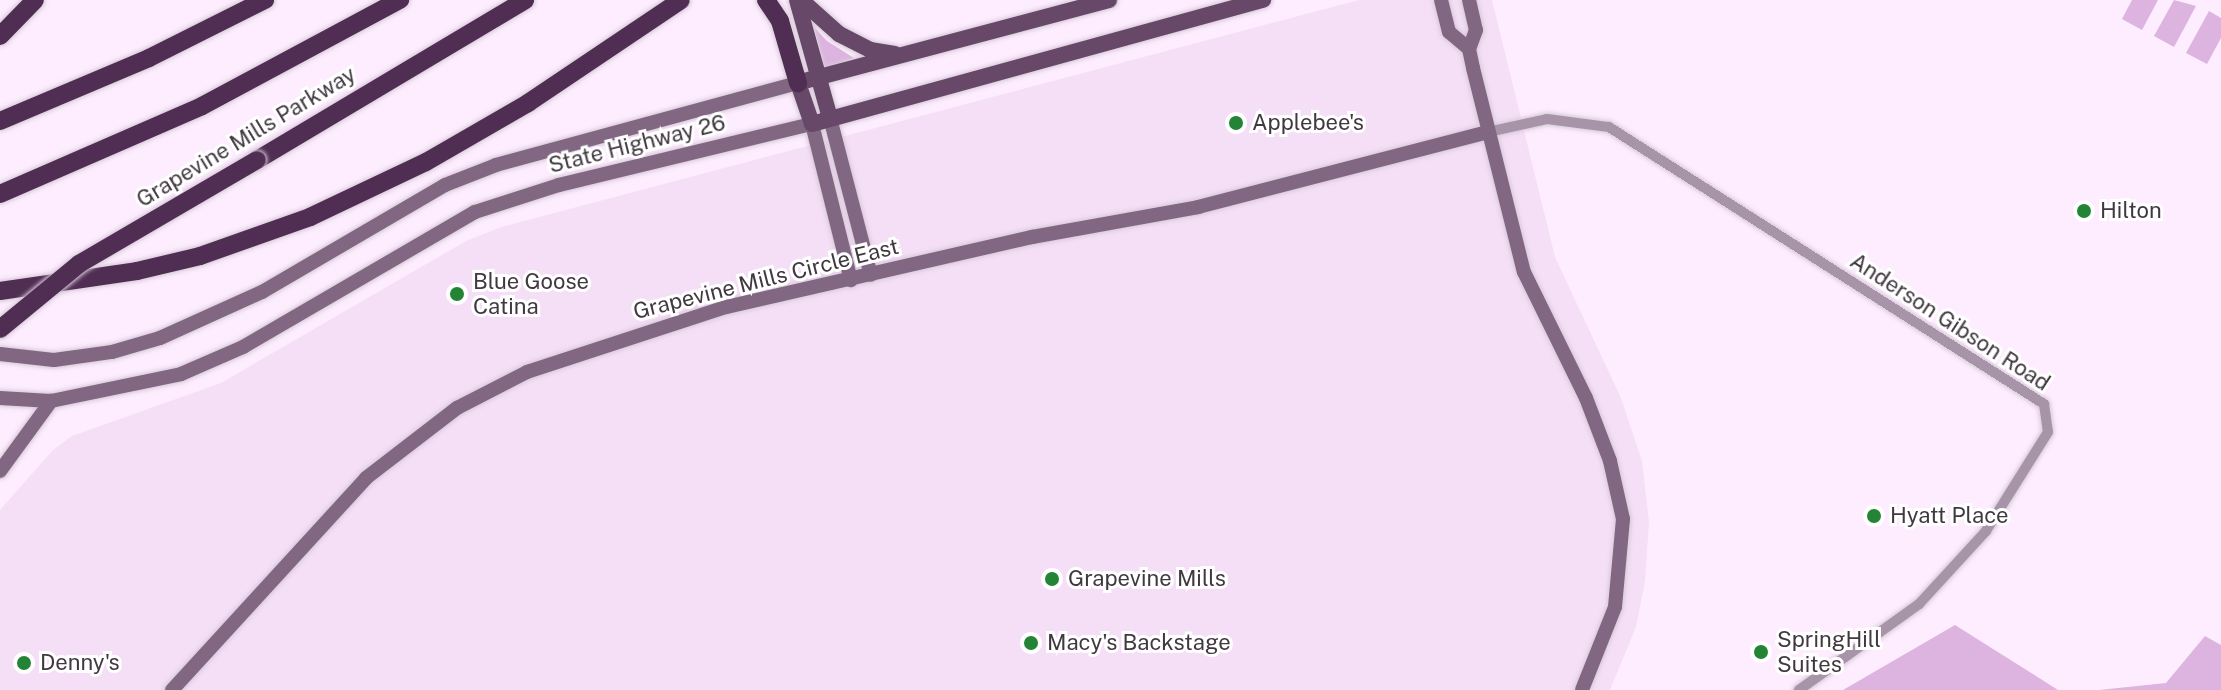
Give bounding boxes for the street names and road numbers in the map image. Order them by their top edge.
street label: Grapevine Mills Parkway [132,61,360,213]
street label: State Highway 26 [546,109,728,179]
street label: Grapevine Mills Circle East [630,233,902,325]
street label: Anderson Gibson Road [1845,248,2055,396]

